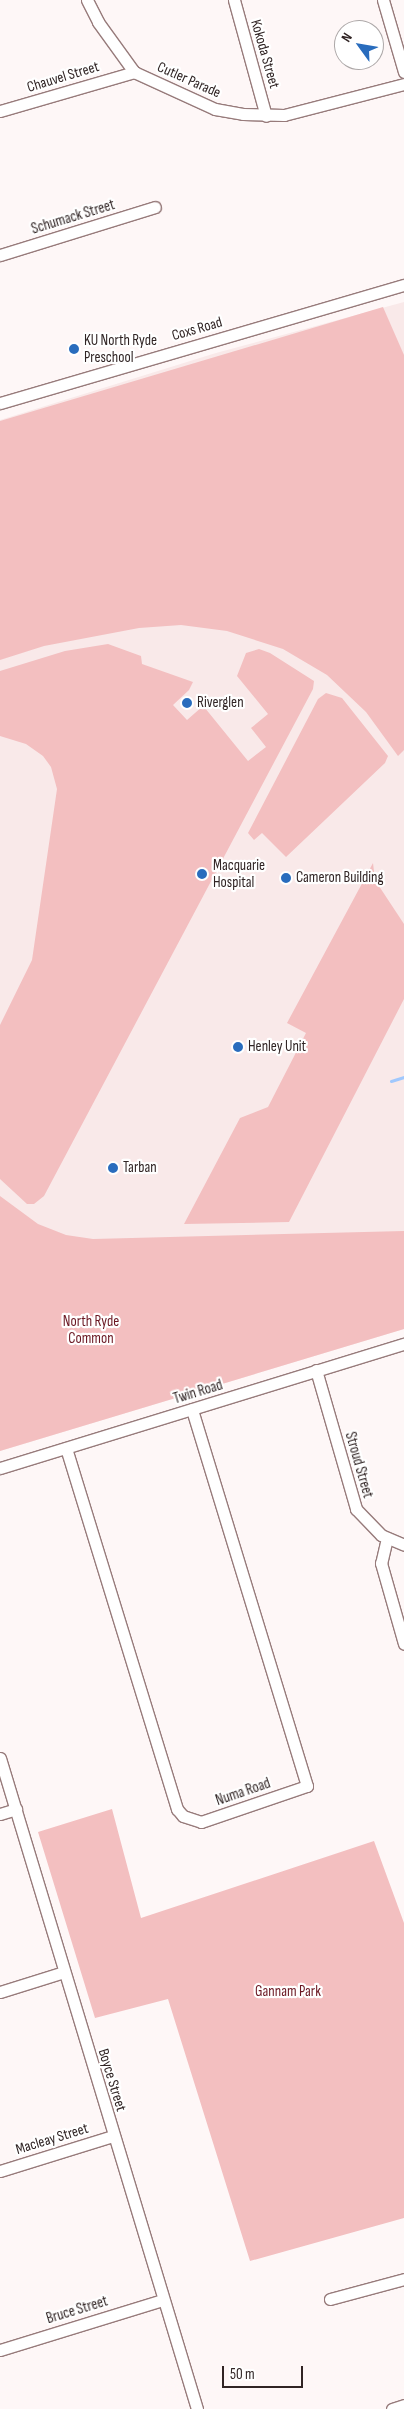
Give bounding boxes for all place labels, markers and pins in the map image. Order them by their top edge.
place label: KU North Ryde Preschool [84,331,157,366]
marker: KU North Ryde Preschool [68,343,80,355]
place label: Riverglen [197,694,244,712]
marker: Riverglen [181,697,193,709]
place label: Macquarie Hospital [213,856,265,891]
marker: Macquarie Hospital [195,867,209,881]
place label: Cameron Building [296,869,384,887]
marker: Cameron Building [280,872,292,884]
place label: Henley Unit [248,1038,306,1056]
marker: Henley Unit [232,1041,244,1053]
place label: Tarban [123,1159,157,1177]
marker: Tarban [107,1162,119,1174]

